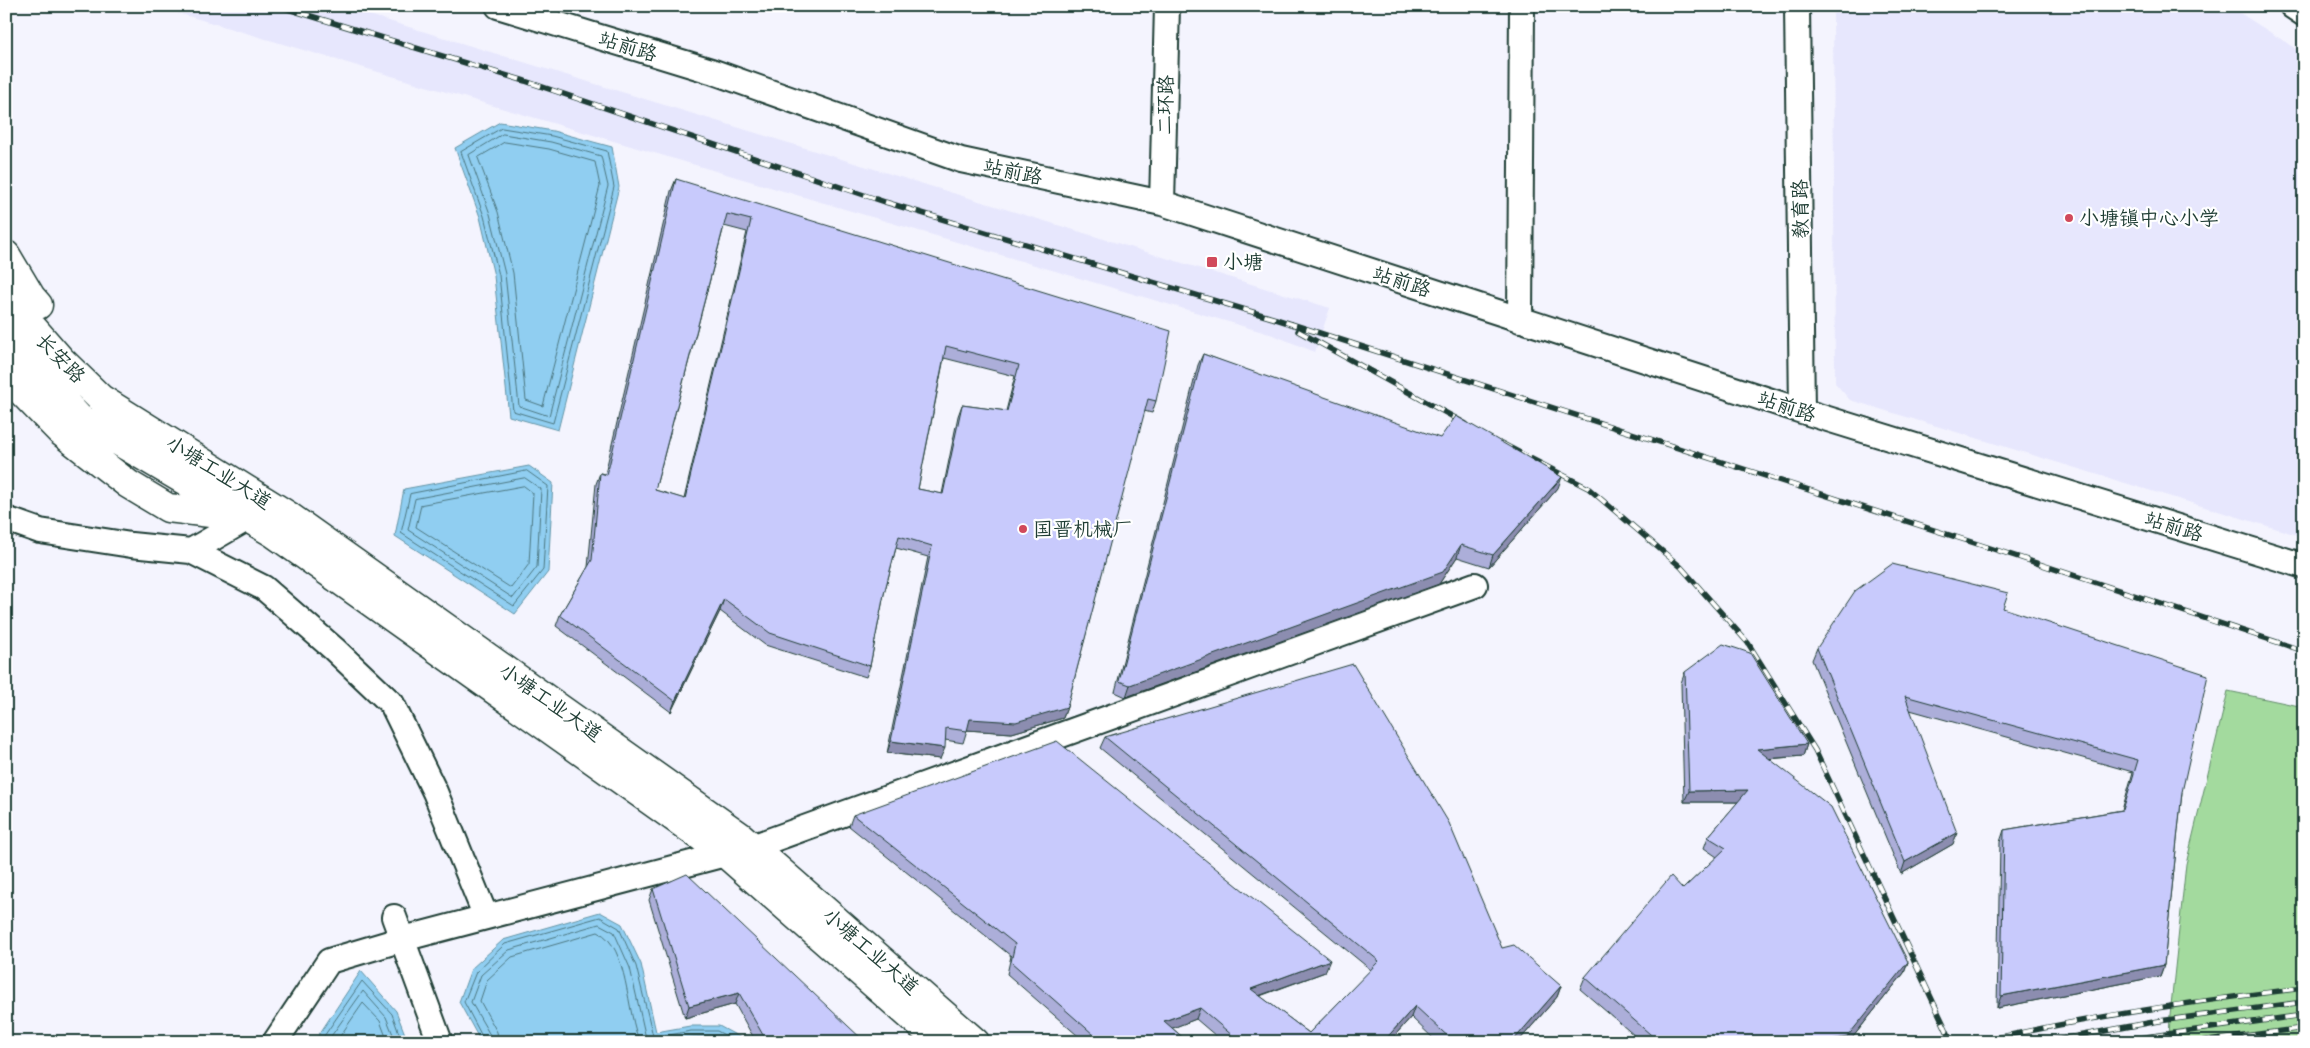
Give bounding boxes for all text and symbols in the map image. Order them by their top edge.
street label: 站前路 [594,26,661,71]
street label: 二环路 [1152,74,1183,135]
street label: 站前路 [980,153,1046,194]
street label: 教育路 [1787,178,1818,239]
place label: 小塘镇中心小学 [2079,206,2219,235]
marker: 小塘镇中心小学 [2063,212,2075,224]
place label: 小塘 [1223,250,1263,279]
marker: 小塘 [1205,255,1219,269]
street label: 站前路 [1368,260,1435,307]
street label: 长安路 [28,328,91,392]
street label: 站前路 [1753,385,1820,432]
street label: 小塘工业大道 [159,430,276,518]
street label: 站前路 [2140,506,2207,551]
place label: 国晋机械厂 [1033,517,1133,546]
marker: 国晋机械厂 [1017,523,1029,535]
street label: 小塘工业大道 [492,658,607,750]
street label: 小塘工业大道 [815,903,924,1003]

